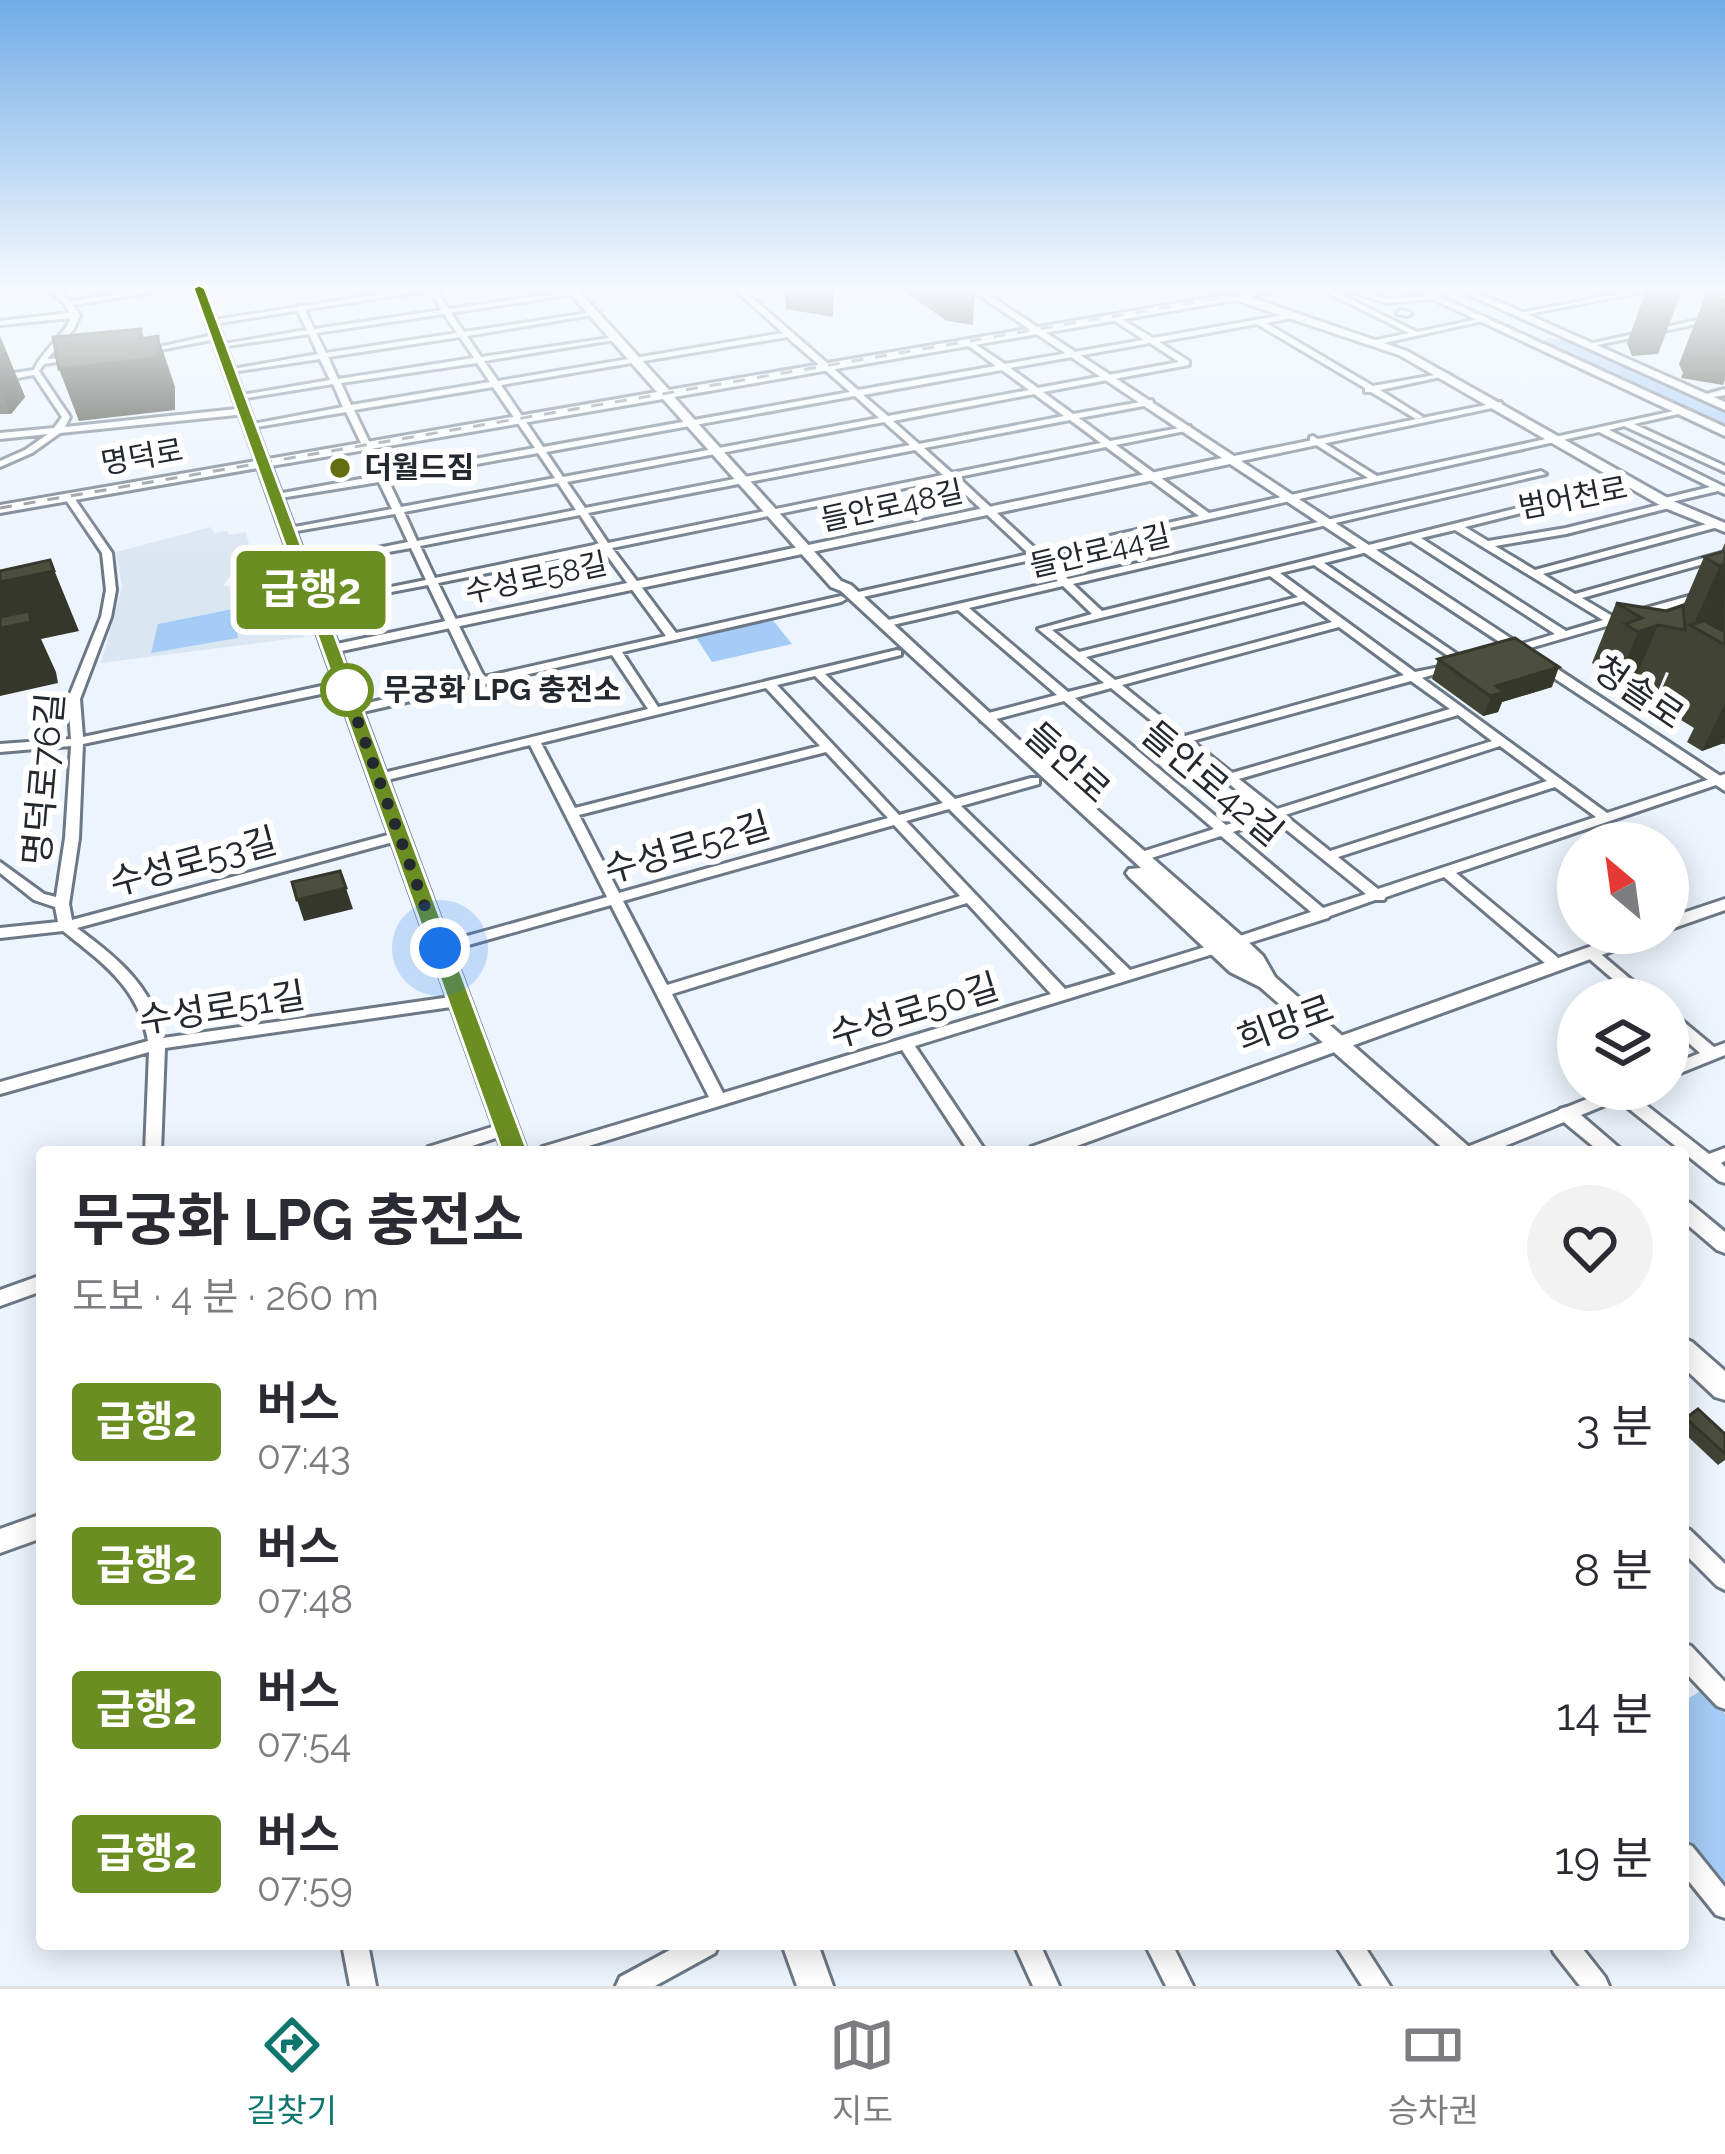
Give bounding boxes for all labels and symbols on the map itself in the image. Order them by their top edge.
street label: 명덕로 [98,432,186,481]
place label: 더월드짐 [364,450,474,485]
marker: 더월드짐 [327,455,353,481]
street label: 범어천로 [1515,470,1630,525]
street label: 들안로48길 [818,473,966,538]
street label: 들안로44길 [1026,517,1174,584]
street label: 수성로58길 [462,545,610,610]
line badge: 급행2 [242,551,380,629]
street label: 청솔로 [1586,647,1692,737]
marker: 무궁화 LPG 충전소 [322,665,372,715]
place label: 무궁화 LPG 충전소 [383,672,621,707]
street label: 명덕로76길 [15,691,71,867]
street label: 들안로42길 [1134,712,1292,854]
street label: 들안로 [1017,713,1119,811]
street label: 수성로52길 [599,803,775,891]
street label: 수성로53길 [105,819,281,903]
north arrow [1557,822,1689,954]
your location [410,918,470,978]
street label: 수성로50길 [825,964,1003,1056]
street label: 수성로51길 [136,973,308,1041]
street label: 희망로 [1231,986,1339,1060]

